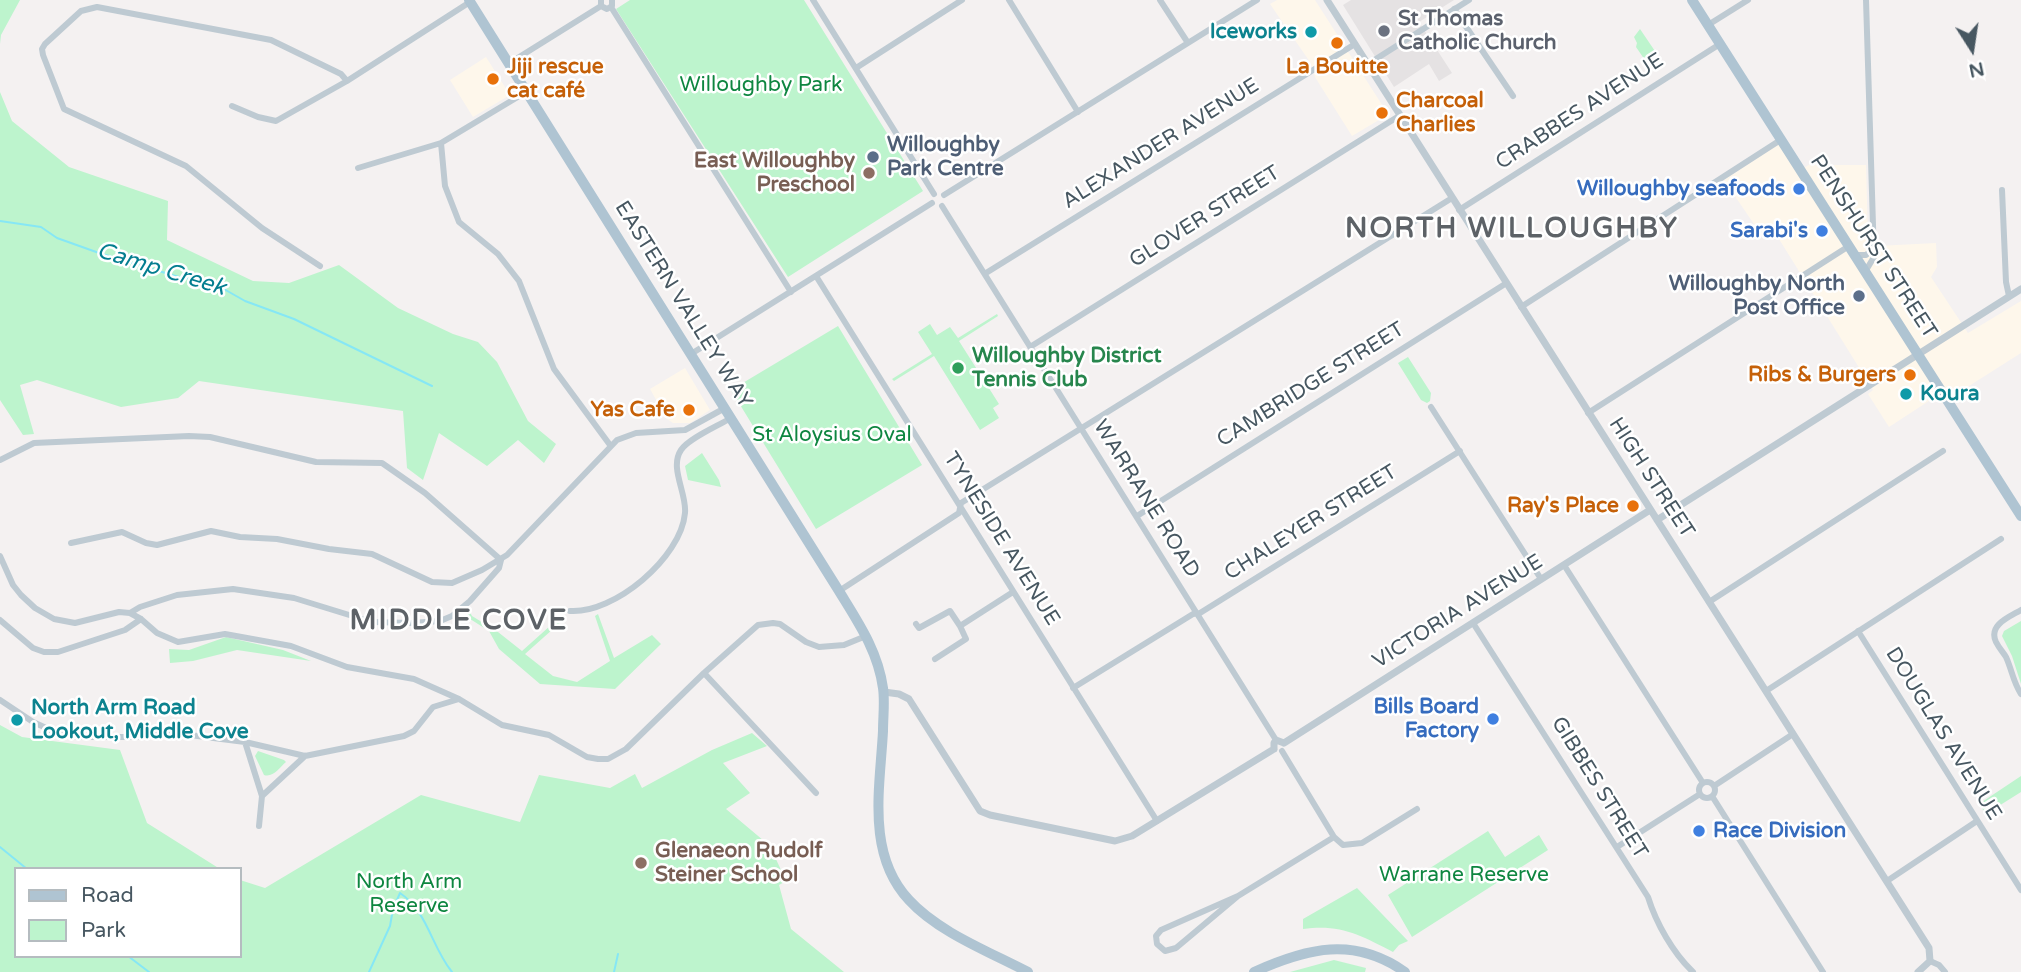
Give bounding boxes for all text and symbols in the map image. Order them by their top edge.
place label: St Thomas Catholic Church [1398,6,1557,56]
north arrow [1937,14,2007,84]
place label: Iceworks [1210,19,1297,45]
marker: St Thomas Catholic Church [1376,23,1392,39]
marker: Iceworks [1303,24,1319,40]
marker: La Bouitte [1329,35,1345,51]
street label: CRABBES AVENUE [1491,48,1669,176]
place label: Jiji rescue cat café [507,54,604,104]
place label: La Bouitte [1286,54,1388,80]
text: N [1967,57,1986,82]
marker: Jiji rescue cat café [485,71,501,87]
park label: Willoughby Park [679,72,843,98]
street label: ALEXANDER AVENUE [1058,73,1264,215]
place label: Charcoal Charlies [1396,88,1484,138]
marker: Charcoal Charlies [1374,105,1390,121]
place label: Willoughby Park Centre [887,132,1004,182]
place label: East Willoughby Preschool [694,148,855,198]
marker: Willoughby Park Centre [865,149,881,165]
street label: PENSHURST STREET [1804,150,1942,344]
street label: GLOVER STREET [1125,161,1285,273]
marker: East Willoughby Preschool [861,165,877,181]
place label: Willoughby seafoods [1577,176,1785,202]
marker: Willoughby seafoods [1791,181,1807,197]
street label: EASTERN VALLEY WAY [609,197,757,413]
district label: NORTH WILLOUGHBY [1347,213,1677,247]
place label: Sarabi's [1730,218,1808,244]
marker: Sarabi's [1814,223,1830,239]
water label: Camp Creek [93,237,229,303]
place label: Willoughby North Post Office [1669,271,1845,321]
marker: Willoughby North Post Office [1851,288,1867,304]
street label: CAMBRIDGE STREET [1213,317,1409,453]
place label: Willoughby District Tennis Club [972,343,1161,393]
marker: Willoughby District Tennis Club [950,360,966,376]
place label: Ribs & Burgers [1748,362,1896,388]
marker: Ribs & Burgers [1902,367,1918,383]
place label: Koura [1920,381,1979,407]
marker: Koura [1898,386,1914,402]
place label: Yas Cafe [591,397,675,423]
marker: Yas Cafe [681,402,697,418]
street label: HIGH STREET [1603,413,1699,543]
street label: WARRANE ROAD [1087,415,1205,583]
park label: St Aloysius Oval [752,422,912,448]
street label: TYNESIDE AVENUE [937,448,1065,630]
street label: CHALEYER STREET [1220,460,1402,586]
place label: Ray's Place [1507,493,1619,519]
marker: Ray's Place [1625,498,1641,514]
street label: VICTORIA AVENUE [1368,550,1548,674]
district label: MIDDLE COVE [351,605,567,639]
street label: DOUGLAS AVENUE [1880,643,2006,825]
place label: Bills Board Factory [1373,694,1479,744]
place label: North Arm Road Lookout, Middle Cove [31,695,249,745]
marker: Bills Board Factory [1485,711,1501,727]
marker: North Arm Road Lookout, Middle Cove [9,712,25,728]
street label: GIBBES STREET [1545,713,1653,863]
place label: Race Division [1713,818,1846,844]
marker: Race Division [1691,823,1707,839]
place label: Glenaeon Rudolf Steiner School [655,838,823,888]
marker: Glenaeon Rudolf Steiner School [633,855,649,871]
park label: Warrane Reserve [1379,862,1549,888]
legend [14,867,242,958]
park label: North Arm Reserve [356,869,462,919]
text: Road [81,883,134,908]
text: Park [81,918,126,943]

